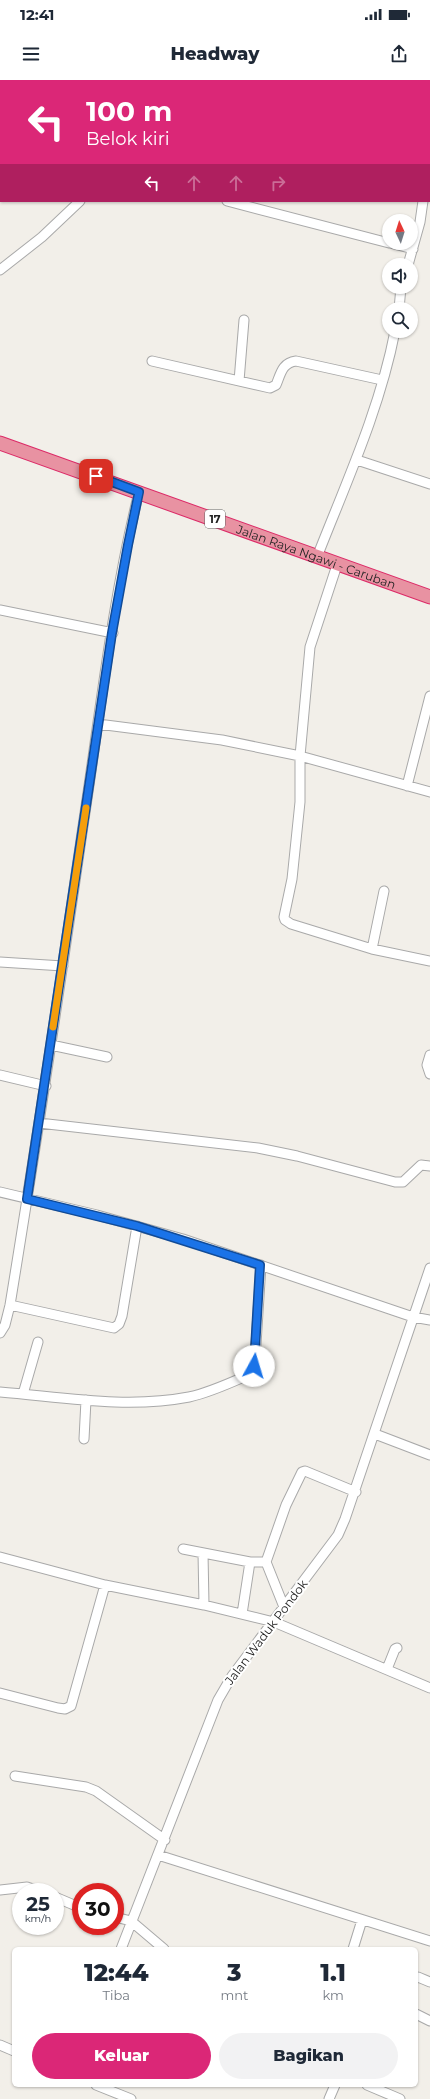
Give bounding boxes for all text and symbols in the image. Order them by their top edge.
text: 12:41 [20,5,55,24]
icon: menu [20,43,42,65]
text: Headway [171,43,260,65]
icon: share [388,43,410,65]
text: 100 m [86,94,172,128]
icon: left [20,96,72,148]
text: Belok kiri [86,128,170,150]
icon: left [141,172,163,194]
icon: ahead [183,172,205,194]
icon: ahead [225,172,247,194]
icon: right [267,172,289,194]
north arrow [382,214,418,250]
map controls [382,214,418,338]
button: sound [382,258,418,294]
button: search [382,302,418,338]
pin [79,459,113,493]
icon: arrive [85,465,107,487]
road number: 17 [205,510,225,528]
street label: Jalan Raya Ngawi - Caruban [234,521,398,592]
position arrow [233,1345,275,1387]
street label: Jalan Waduk Pondok [221,1576,311,1688]
speed limit sign: 30 [72,1883,124,1935]
text: 25 [26,1892,50,1916]
text: km/h [25,1912,51,1925]
text: 12:44 [84,1958,148,1987]
text: 3 [227,1958,242,1987]
text: 1.1 [320,1958,346,1987]
text: Tiba [103,1987,130,2003]
text: mnt [220,1987,248,2003]
text: km [322,1987,344,2003]
button: Keluar [32,2033,211,2079]
button: Bagikan [219,2033,398,2079]

